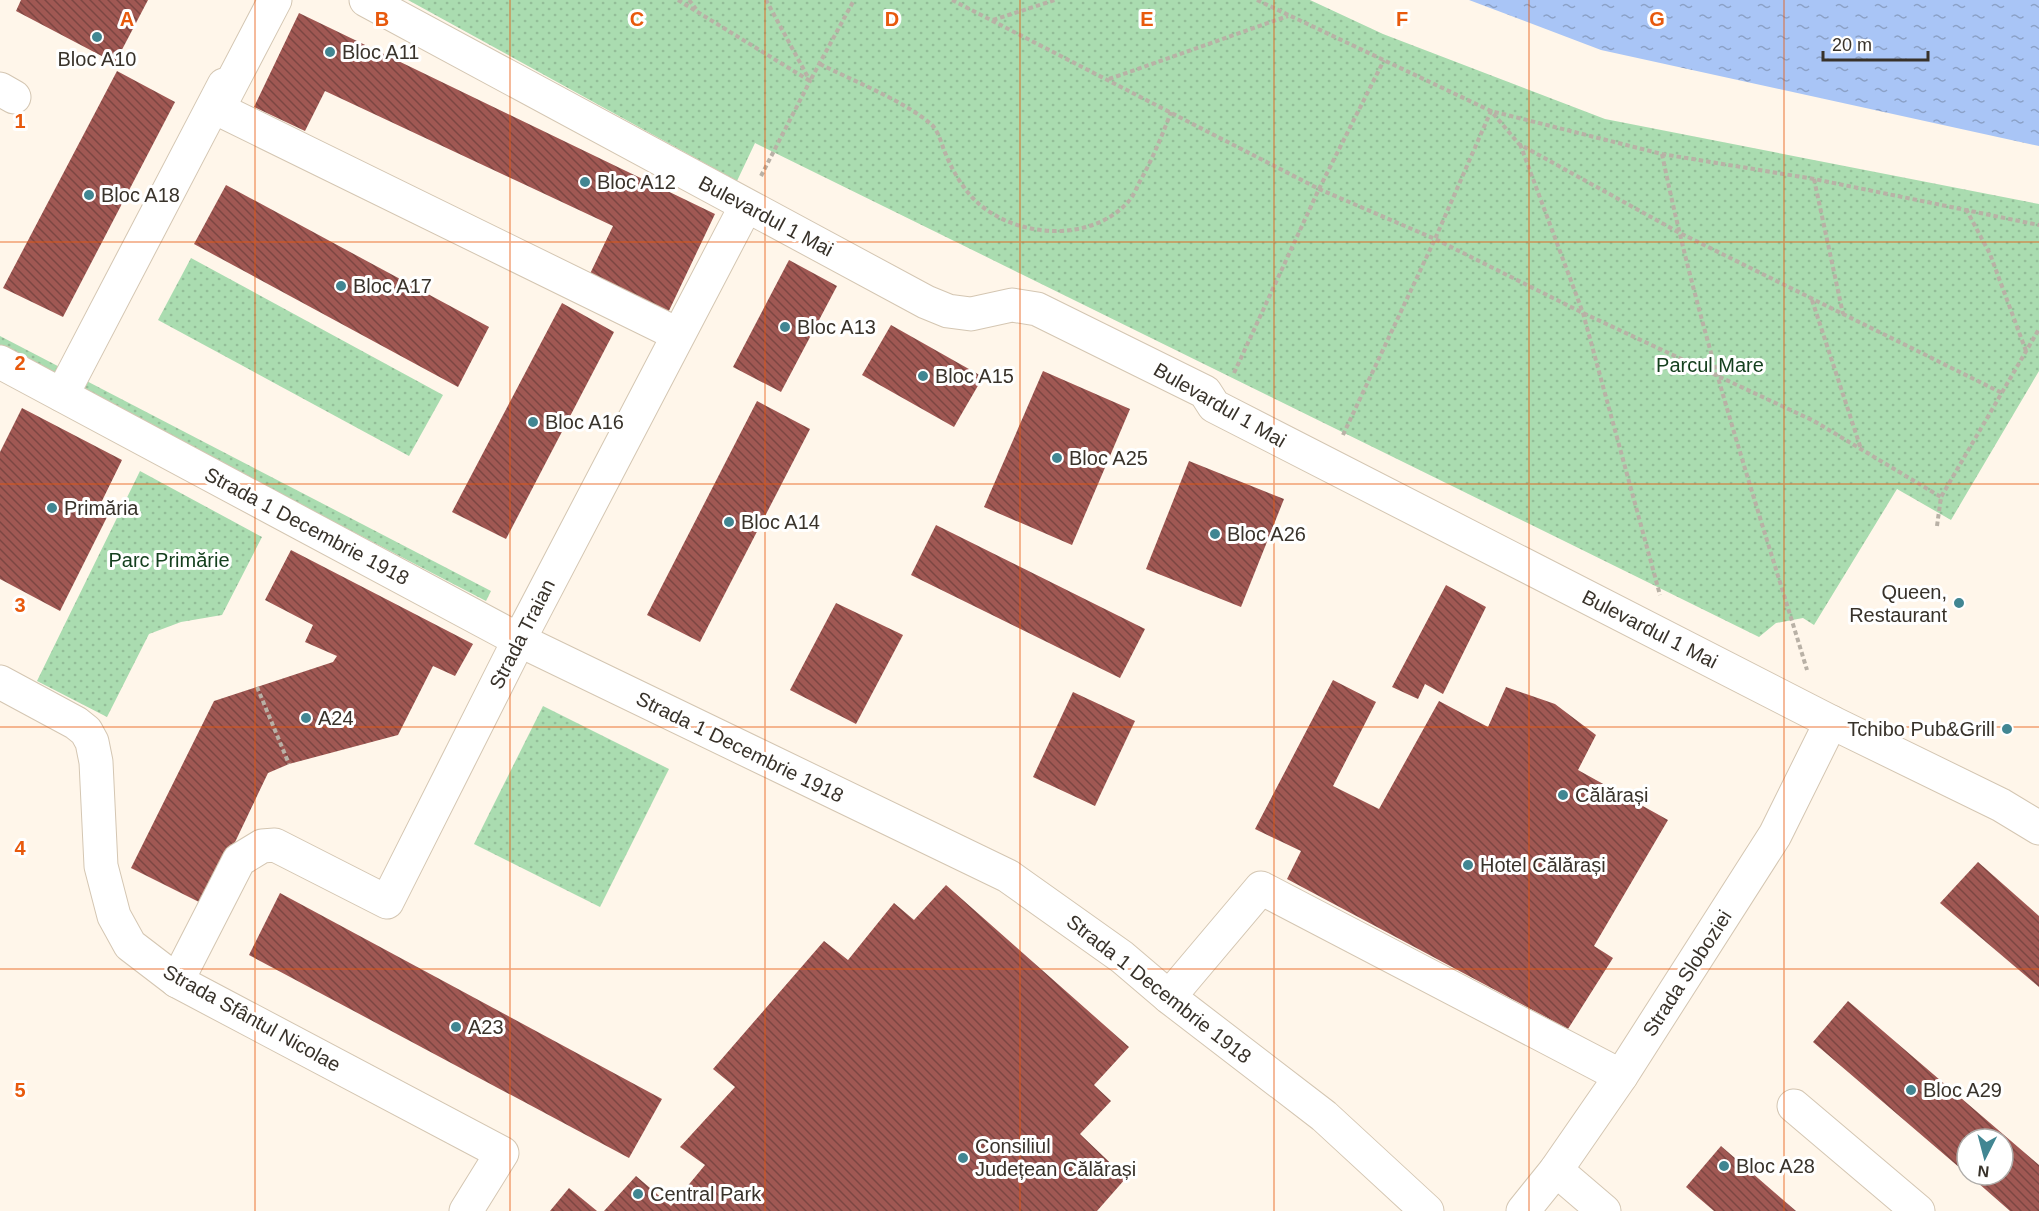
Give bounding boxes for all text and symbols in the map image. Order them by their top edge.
text: A [120,8,134,30]
text: B [375,8,389,30]
text: C [630,8,644,30]
text: D [885,8,899,30]
text: E [1140,8,1154,30]
text: F [1396,8,1408,30]
text: G [1649,8,1665,30]
scale bar [1823,24,1928,62]
marker: Bloc A10 [90,30,104,44]
text: 20 m [1832,35,1872,55]
place label: Bloc A11 [342,41,419,63]
marker: Bloc A11 [323,45,337,59]
place label: Bloc A10 [58,48,136,70]
text: 1 [14,110,26,132]
place label: Bloc A12 [597,171,676,193]
street label: Bulevardul 1 Mai [695,171,837,261]
marker: Bloc A12 [578,175,592,189]
place label: Bloc A18 [101,184,180,206]
marker: Bloc A18 [82,188,96,202]
place label: Bloc A17 [353,275,432,297]
marker: Bloc A17 [334,279,348,293]
place label: Bloc A13 [797,316,876,338]
marker: Bloc A13 [778,320,792,334]
text: 2 [14,352,26,374]
park label: Parcul Mare [1656,354,1764,376]
street label: Bulevardul 1 Mai [1150,358,1290,452]
place label: Bloc A15 [935,365,1014,387]
marker: Bloc A15 [916,369,930,383]
place label: Bloc A16 [545,411,624,433]
marker: Bloc A16 [526,415,540,429]
place label: Bloc A25 [1069,447,1148,469]
marker: Bloc A25 [1050,451,1064,465]
street label: Strada 1 Decembrie 1918 [201,463,413,589]
place label: Primăria [64,497,139,519]
marker: Primăria [45,501,59,515]
place label: Bloc A14 [741,511,820,533]
marker: Bloc A14 [722,515,736,529]
place label: Bloc A26 [1227,523,1306,545]
marker: Bloc A26 [1208,527,1222,541]
park label: Parc Primărie [108,549,230,571]
street label: Strada Traian [485,576,559,692]
place label: Queen, Restaurant [1849,581,1947,626]
street label: Bulevardul 1 Mai [1579,585,1721,673]
text: 3 [14,594,26,616]
marker: Queen, Restaurant [1952,596,1966,610]
street label: Strada 1 Decembrie 1918 [633,687,847,807]
place label: A24 [318,707,354,729]
marker: A24 [299,711,313,725]
place label: Tchibo Pub&Grill [1847,718,1995,740]
marker: Tchibo Pub&Grill [2000,722,2014,736]
place label: Călărași [1575,784,1648,806]
marker: Călărași [1556,788,1570,802]
text: 4 [14,837,26,859]
place label: Hotel Călărași [1480,854,1606,876]
marker: Hotel Călărași [1461,858,1475,872]
street label: Strada Sloboziei [1638,906,1736,1040]
street label: Strada 1 Decembrie 1918 [1062,910,1256,1068]
street label: Strada Sfântul Nicolae [160,960,344,1076]
place label: A23 [468,1016,504,1038]
marker: A23 [449,1020,463,1034]
text: 5 [14,1079,26,1101]
place label: Bloc A29 [1923,1079,2002,1101]
marker: Bloc A29 [1904,1083,1918,1097]
north arrow [1955,1127,2015,1187]
place label: Consiliul Județean Călărași [975,1135,1136,1180]
marker: Consiliul Județean Călărași [956,1151,970,1165]
place label: Bloc A28 [1736,1155,1815,1177]
marker: Bloc A28 [1717,1159,1731,1173]
text: N [1977,1162,1990,1180]
place label: Central Park [650,1183,762,1205]
marker: Central Park [631,1187,645,1201]

